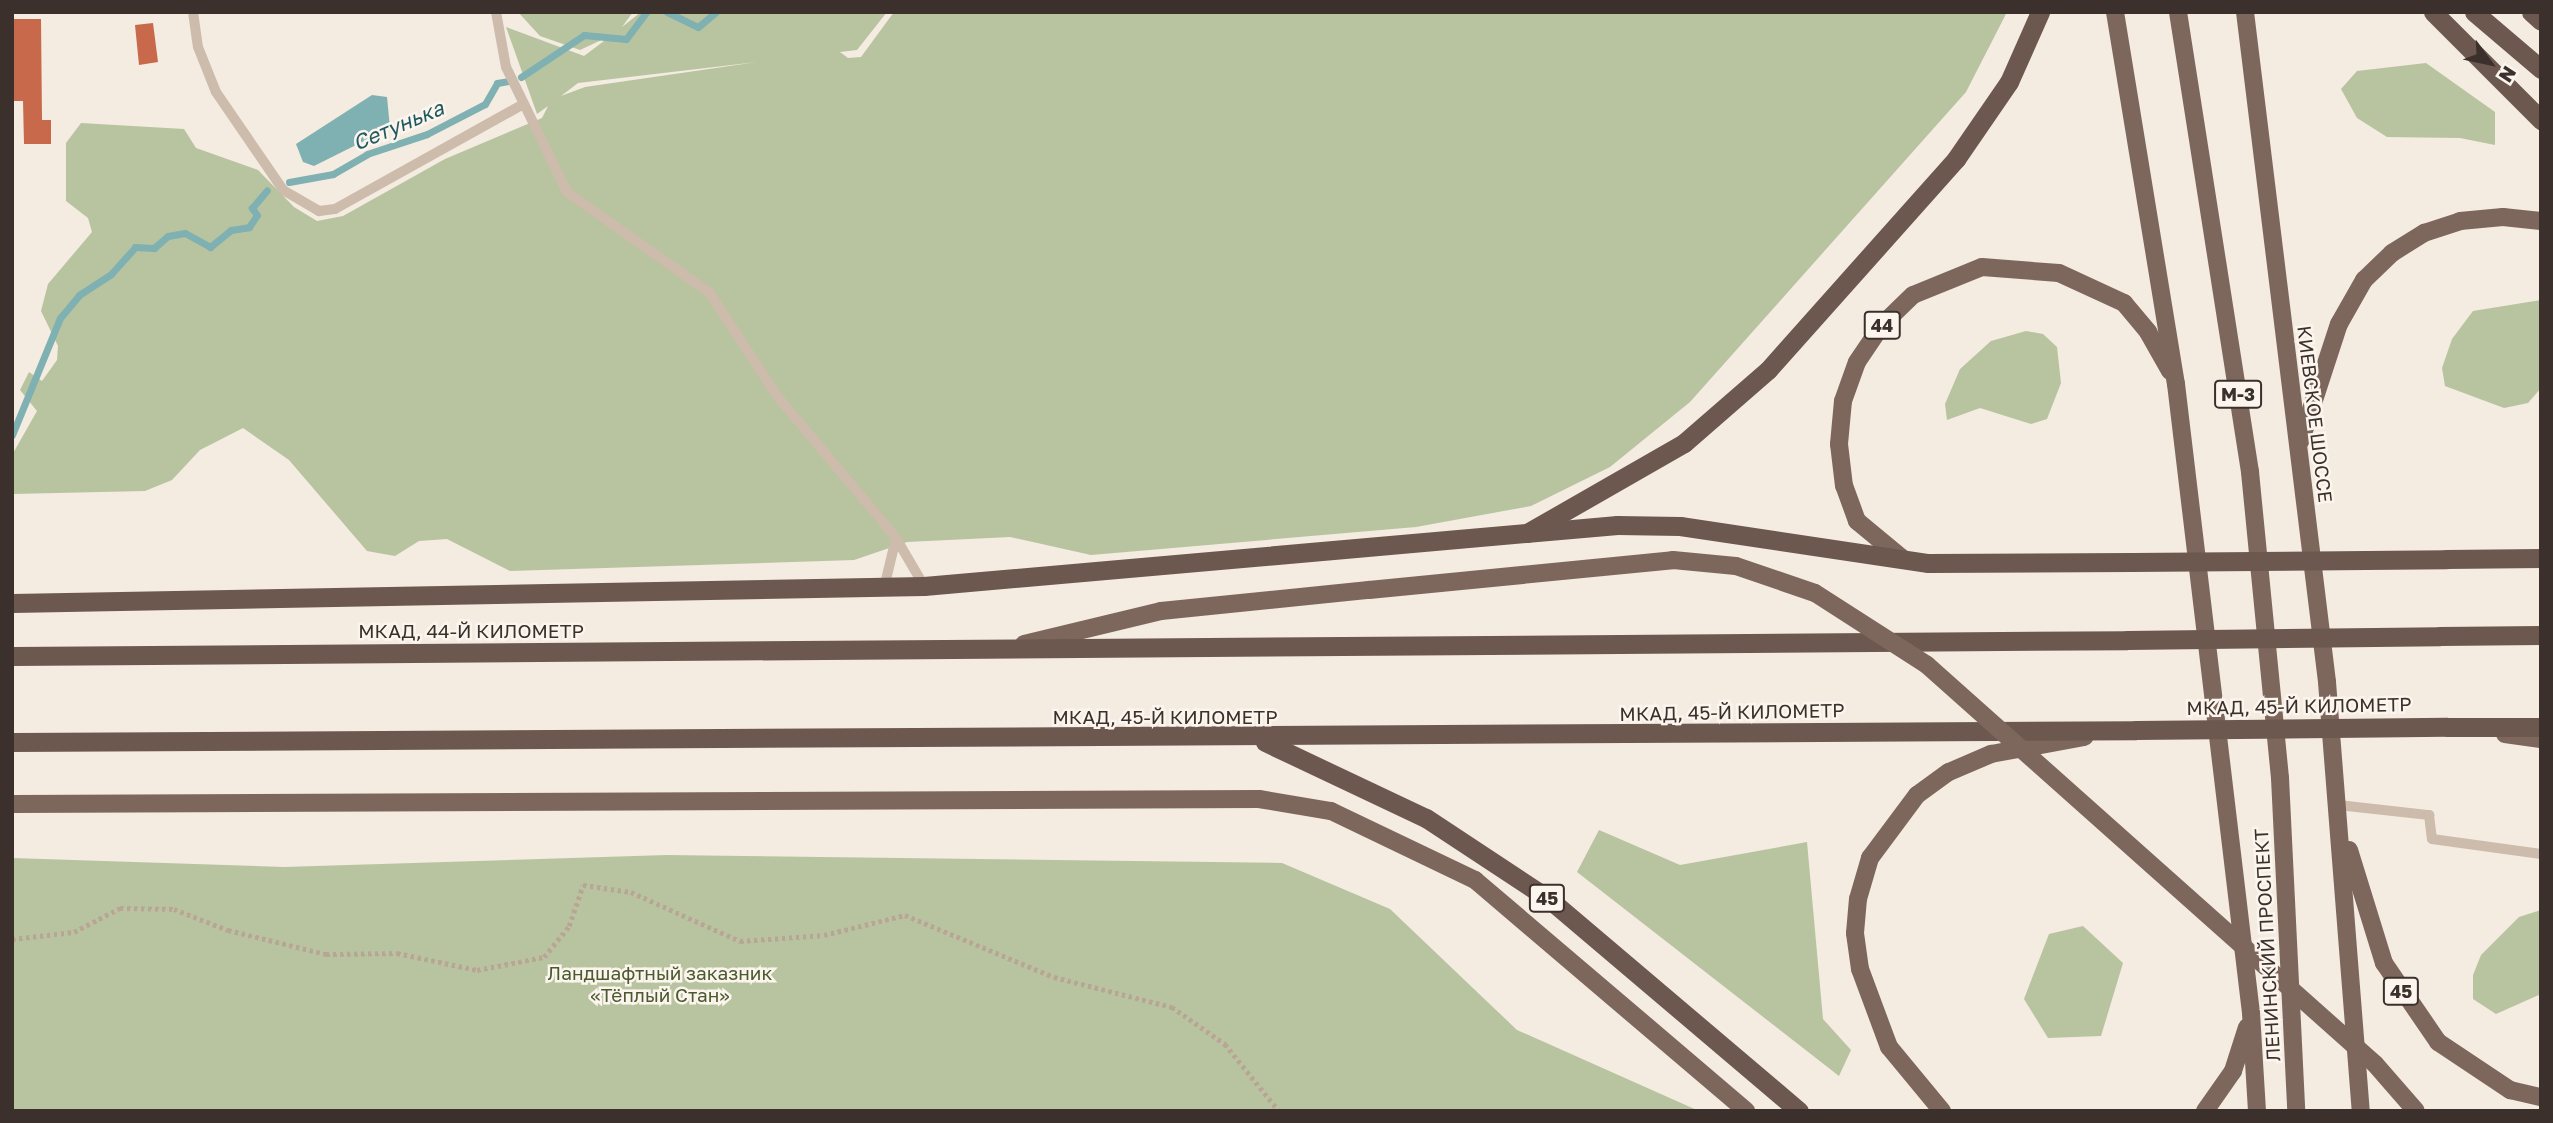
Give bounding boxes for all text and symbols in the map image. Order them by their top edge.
north arrow [2455,28,2525,98]
text: N [2494,62,2522,87]
water label: Сетунька [349,95,447,155]
road number: 44 [1863,310,1901,340]
street label: КИЕВСКОЕ ШОССЕ [2293,324,2337,504]
road number: М-3 [2214,380,2262,408]
street label: МКАД, 44-Й КИЛОМЕТР [358,620,584,642]
street label: МКАД, 45-Й КИЛОМЕТР [2186,693,2412,719]
street label: МКАД, 45-Й КИЛОМЕТР [1619,699,1845,725]
street label: МКАД, 45-Й КИЛОМЕТР [1052,706,1278,728]
street label: ЛЕНИНСКИЙ ПРОСПЕКТ [2250,828,2284,1062]
road number: 45 [1528,884,1566,912]
park label: Ландшафтный заказник «Тёплый Стан» [548,962,772,1006]
road number: 45 [2382,976,2420,1006]

